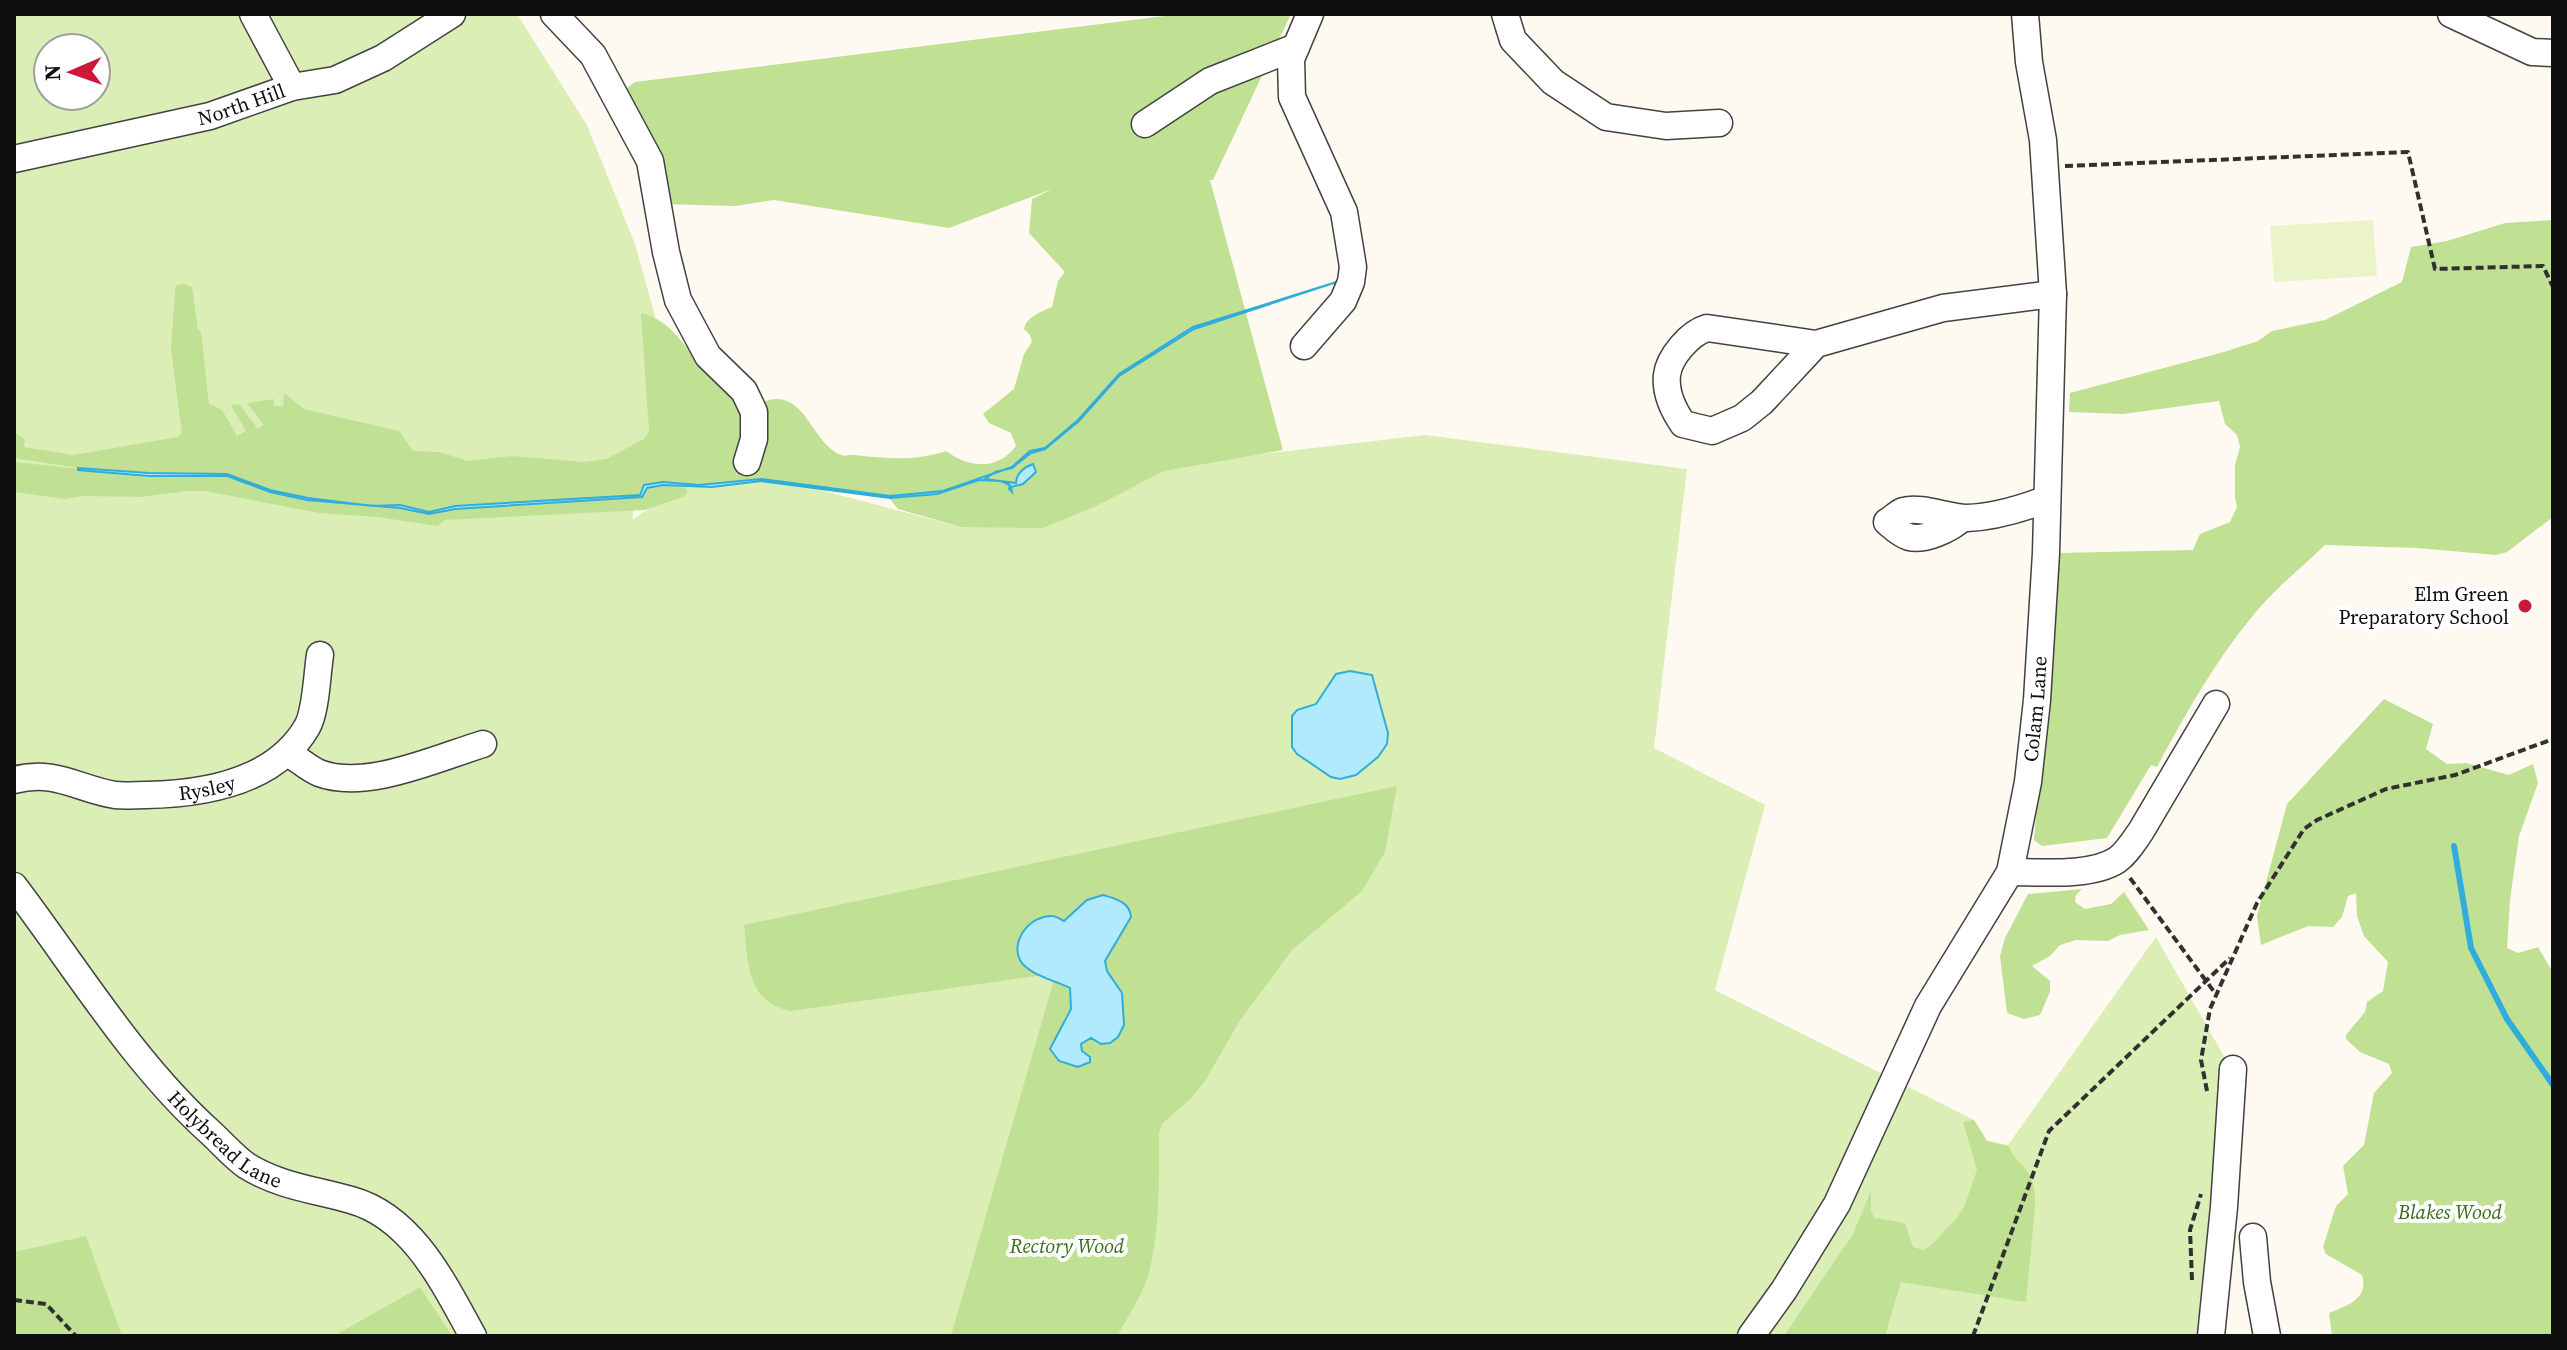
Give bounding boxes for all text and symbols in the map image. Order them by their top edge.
north arrow [32,32,112,112]
text: N [37,64,67,81]
street label: North Hill [195,76,289,132]
place label: Elm Green Preparatory School [2338,580,2509,631]
marker: Elm Green Preparatory School [2516,597,2534,615]
street label: Colam Lane [2016,655,2054,763]
street label: Rysley [177,768,240,807]
street label: Holybread Lane [161,1084,286,1195]
park label: Blakes Wood [2397,1198,2503,1226]
park label: Rectory Wood [1009,1232,1125,1260]

